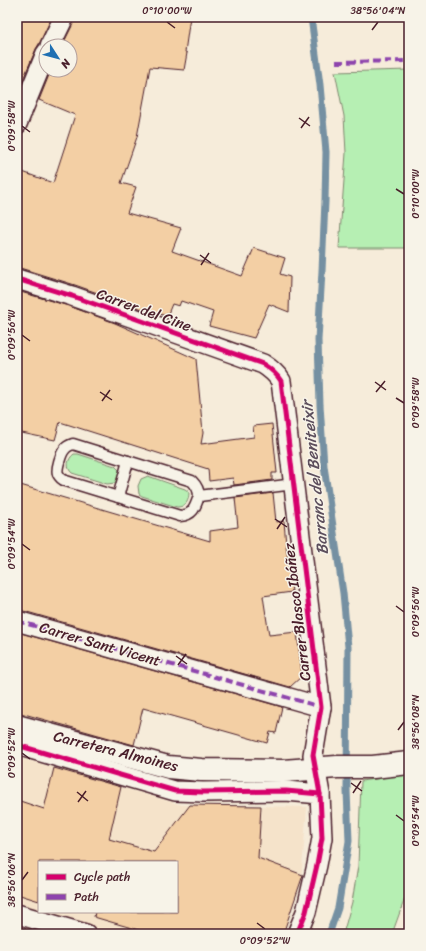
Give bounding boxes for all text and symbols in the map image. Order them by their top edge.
text: 0°10'00"W [142,2,192,20]
text: 38°56'04"N [351,2,406,20]
north arrow [38,38,78,78]
text: N [56,54,76,73]
text: 0°09'58"W [3,100,21,151]
text: 0°10'00"W [407,169,425,219]
street label: Carrer del Cine [93,281,196,339]
text: 0°09'56"W [3,309,21,360]
text: 0°09'58"W [407,377,425,428]
water label: Barranc del Beniteixir [292,396,337,556]
text: 0°09'54"W [3,518,21,570]
street label: Carrer Blasco Ibáñez [276,541,318,682]
text: 0°09'56"W [407,586,425,637]
street label: Carrer Sant Vicent [36,614,164,674]
text: 38°56'08"N [407,695,425,749]
street label: Carretera Almoines [51,723,181,779]
text: 0°09'52"W [3,727,21,778]
text: 0°09'54"W [407,795,425,847]
text: 38°56'06"N [3,853,21,907]
legend [38,861,178,913]
text: Cycle path [74,866,130,888]
text: Path [74,886,99,908]
text: 0°09'52"W [240,932,291,950]

